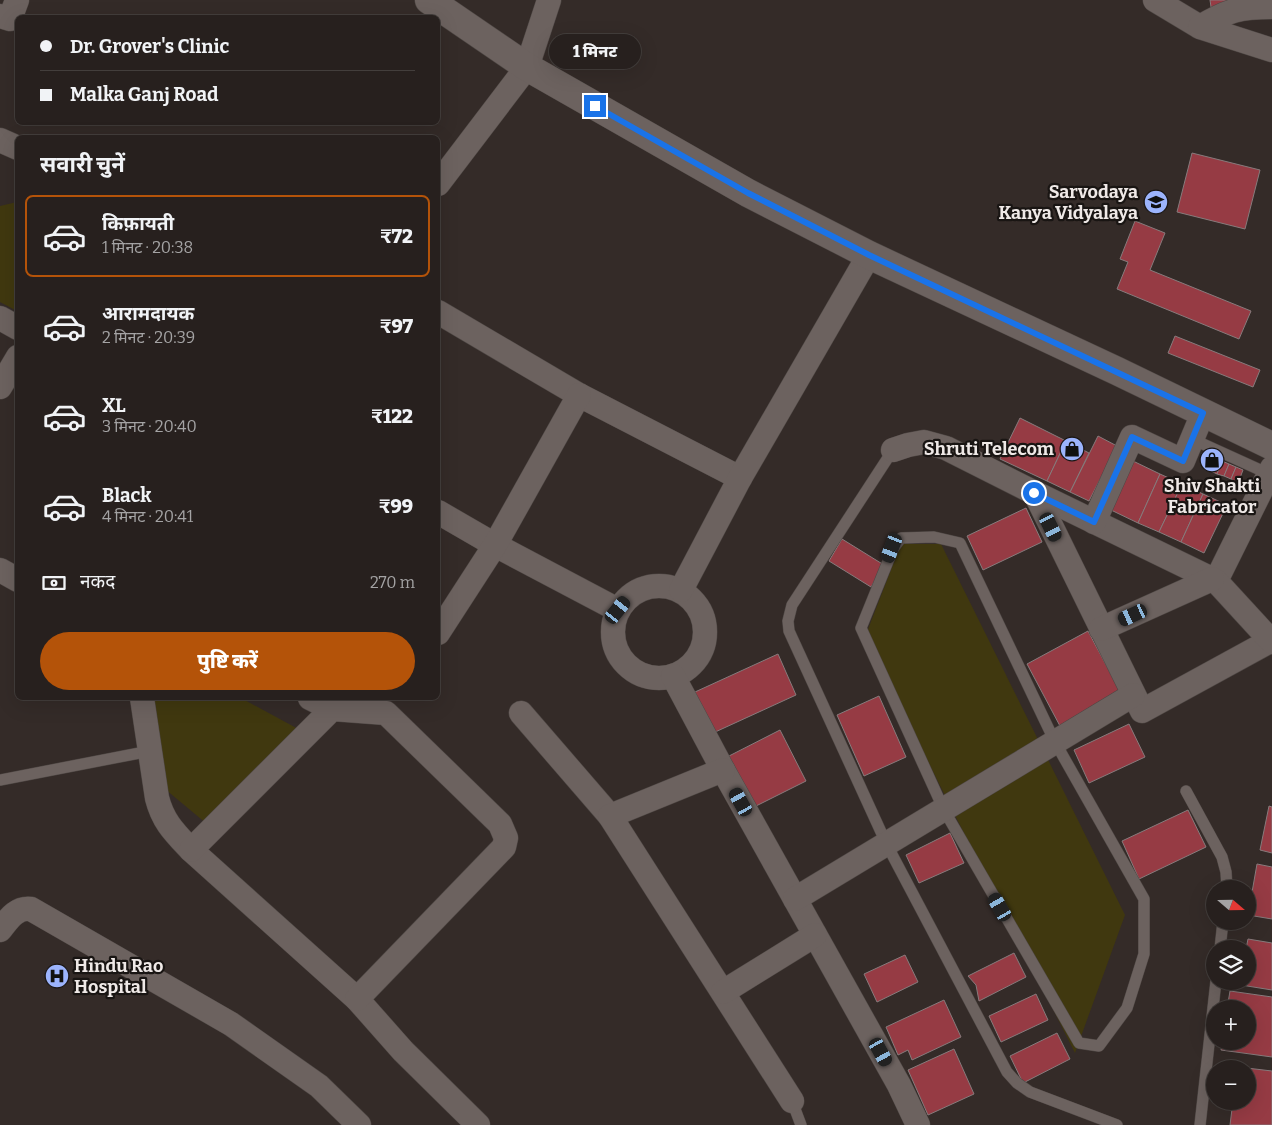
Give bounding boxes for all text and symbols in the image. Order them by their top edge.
callout: 1 मिनट [549,34,641,68]
text: Dr. Grover's Clinic [70,35,229,58]
text: 1 मिनट [573,42,617,61]
text: Malka Ganj Road [70,83,219,106]
route end [584,95,606,117]
text: सवारी चुनें [40,151,125,178]
place label: Sarvodaya Kanya Vidyalaya [998,181,1138,224]
school or university icon: Sarvodaya Kanya Vidyalaya [1143,189,1169,215]
text: किफ़ायती [102,212,174,235]
icon: car [42,214,87,259]
text: ₹72 [380,225,413,248]
text: 1 मिनट · 20:38 [102,238,193,257]
text: आरामदायक [102,302,194,325]
icon: car [42,304,87,349]
text: ₹97 [380,315,413,338]
text: 2 मिनट · 20:39 [102,328,195,347]
icon: car [42,394,87,439]
text: XL [102,394,126,417]
text: ₹122 [371,405,413,428]
text: 3 मिनट · 20:40 [102,417,197,436]
shop icon: Shruti Telecom [1059,436,1085,462]
place label: Shruti Telecom [924,438,1054,460]
shop icon: Shiv Shakti Fabricator [1199,447,1225,473]
place label: Shiv Shakti Fabricator [1164,475,1260,518]
route start [1023,482,1045,504]
icon: car [42,484,87,529]
text: Black [102,484,152,507]
text: ₹99 [379,495,413,518]
text: 4 मिनट · 20:41 [102,507,193,526]
car [1037,510,1064,544]
car [879,531,904,565]
icon: cash [40,569,68,597]
text: नकद [80,570,115,593]
text: 270 m [370,573,415,592]
car [602,594,633,626]
car [1116,602,1149,628]
button: पुष्टि करें [40,632,415,690]
car [727,785,754,819]
north arrow [1206,880,1256,930]
map controls [1206,880,1256,1110]
car [986,890,1013,924]
button: layers [1206,940,1256,990]
place label: Hindu Rao Hospital [74,955,163,998]
hospital icon: Hindu Rao Hospital [44,963,70,989]
button: + [1206,1000,1256,1050]
car [867,1035,894,1069]
button: − [1206,1060,1256,1110]

